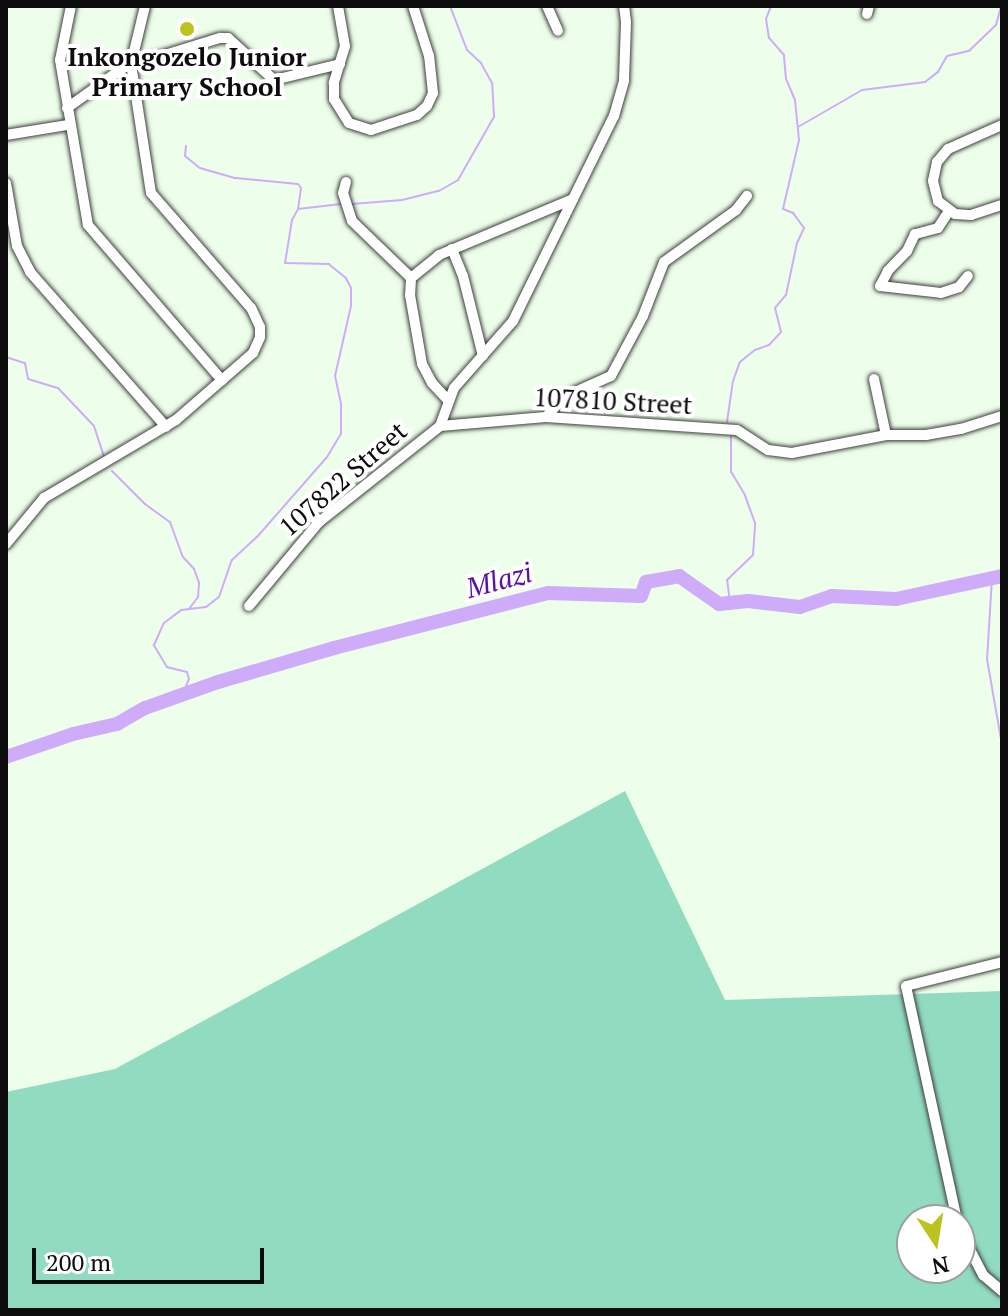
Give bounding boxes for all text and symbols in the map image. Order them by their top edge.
marker: Inkongozelo Junior Primary School [178,20,196,38]
place label: Inkongozelo Junior Primary School [68,41,306,102]
street label: 107810 Street [533,381,693,421]
street label: 107822 Street [273,415,413,543]
water label: Mlazi [462,555,536,605]
north arrow [896,1204,976,1284]
scale bar [36,1232,268,1282]
text: 200 m [46,1246,111,1278]
text: N [930,1250,952,1282]

